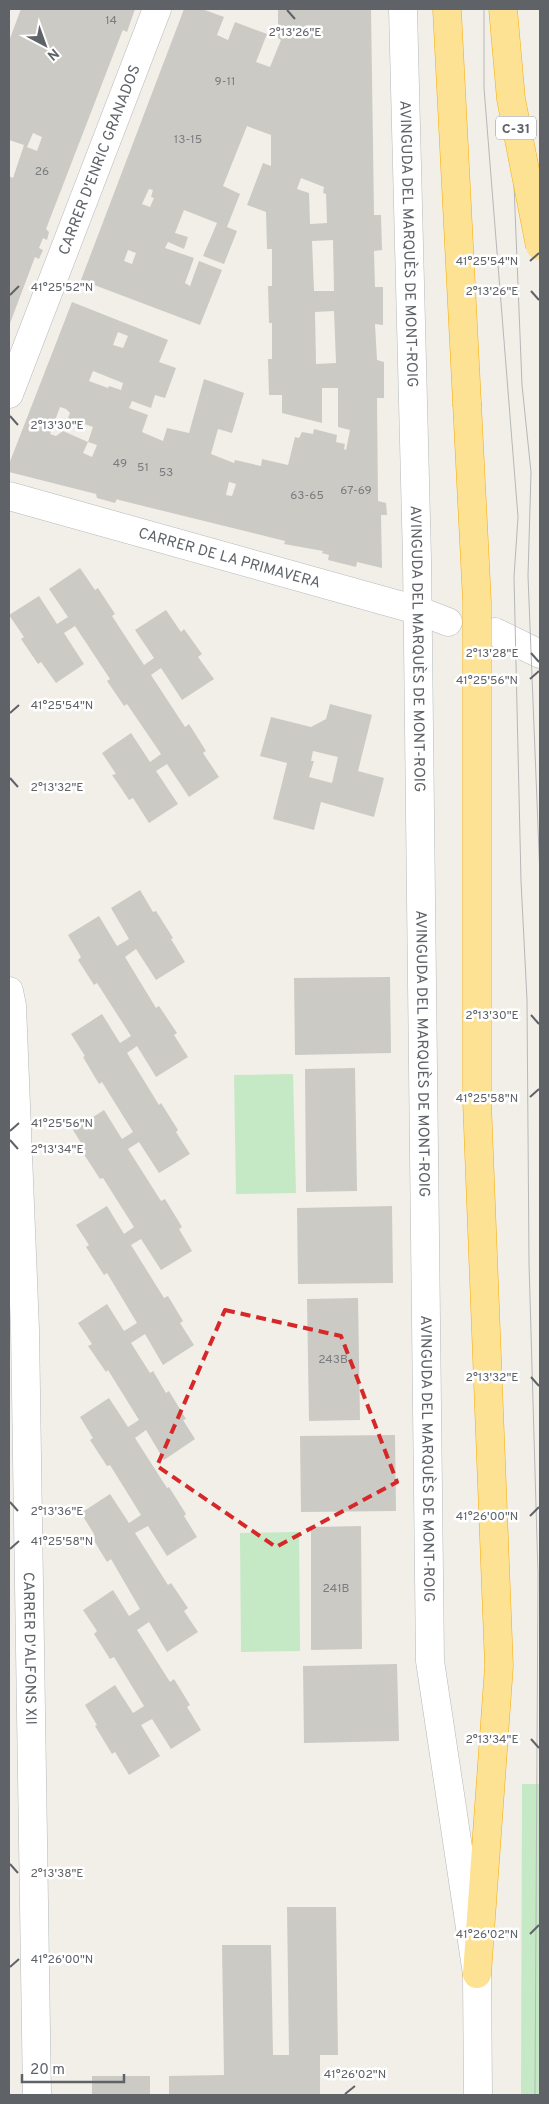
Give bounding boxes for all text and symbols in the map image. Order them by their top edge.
house number: 14 [105,13,117,29]
north arrow [20,20,70,70]
text: 2°13'26"E [268,25,322,41]
text: N [43,44,62,63]
street label: CARRER D'ENRIC GRANADOS [55,62,146,258]
house number: 9-11 [215,74,235,90]
street label: AVINGUDA DEL MARQUÈS DE MONT-ROIG [394,100,421,388]
road number: C-31 [496,116,536,140]
house number: 13-15 [174,132,202,148]
house number: 26 [35,164,49,180]
text: 41°25'54"N [456,254,518,270]
text: 41°25'52"N [31,280,93,296]
text: 2°13'26"E [465,284,519,300]
text: 2°13'30"E [30,418,84,434]
house number: 49 [113,456,127,472]
house number: 51 [137,460,149,476]
house number: 53 [159,465,173,481]
house number: 67-69 [340,483,372,499]
house number: 63-65 [290,488,324,504]
street label: AVINGUDA DEL MARQUÈS DE MONT-ROIG [405,505,428,792]
street label: CARRER DE LA PRIMAVERA [136,525,323,594]
text: 2°13'28"E [465,646,519,662]
text: 41°25'56"N [456,673,518,689]
text: 41°25'54"N [31,698,93,714]
text: 2°13'32"E [31,780,83,796]
street label: AVINGUDA DEL MARQUÈS DE MONT-ROIG [410,910,433,1197]
text: 2°13'30"E [465,1008,519,1024]
text: 41°25'58"N [456,1091,518,1107]
text: 41°25'56"N [31,1116,93,1132]
text: 2°13'34"E [30,1142,84,1158]
street label: AVINGUDA DEL MARQUÈS DE MONT-ROIG [415,1315,437,1602]
house number: 243B [318,1352,348,1368]
text: 2°13'32"E [466,1370,518,1386]
text: 2°13'36"E [31,1504,83,1520]
text: 41°26'00"N [456,1509,518,1525]
text: 41°25'58"N [31,1534,93,1550]
street label: CARRER D'ALFONS XII [18,1572,39,1725]
house number: 241B [323,1581,350,1597]
text: 2°13'34"E [465,1732,519,1748]
text: 2°13'38"E [30,1866,84,1882]
text: 41°26'02"N [456,1927,518,1943]
text: 41°26'00"N [31,1952,93,1968]
scale bar [22,2052,125,2084]
text: 20 m [30,2061,65,2080]
text: 41°26'02"N [324,2067,386,2083]

